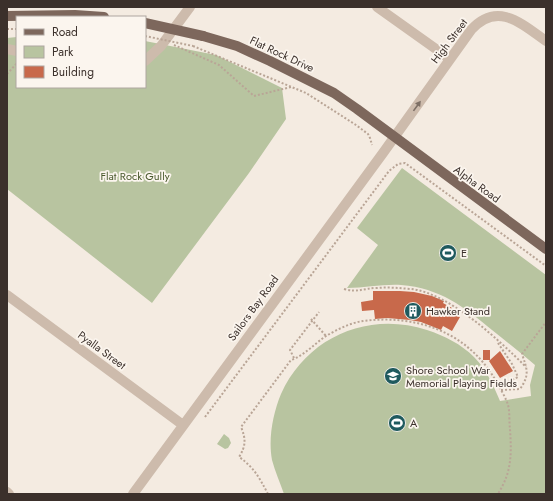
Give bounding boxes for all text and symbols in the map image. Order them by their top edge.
street label: High Street [427,15,471,67]
legend [16,16,146,88]
text: Road [52,23,78,41]
street label: Flat Rock Drive [247,32,317,76]
text: Park [52,43,74,61]
text: Building [52,63,94,81]
one-way arrow [413,100,421,111]
street label: Alpha Road [450,162,504,206]
park label: Flat Rock Gully [100,168,170,184]
sports icon: E [438,243,458,263]
place label: E [461,245,467,261]
street label: Sailors Bay Road [224,272,282,344]
building icon: Hawker Stand [403,301,423,321]
place label: Hawker Stand [426,303,490,319]
street label: Pyalla Street [75,327,130,373]
place label: Shore School War Memorial Playing Fields [406,362,518,391]
school or university icon: Shore School War Memorial Playing Fields [383,366,403,386]
sports icon: A [387,413,407,433]
place label: A [410,415,418,431]

